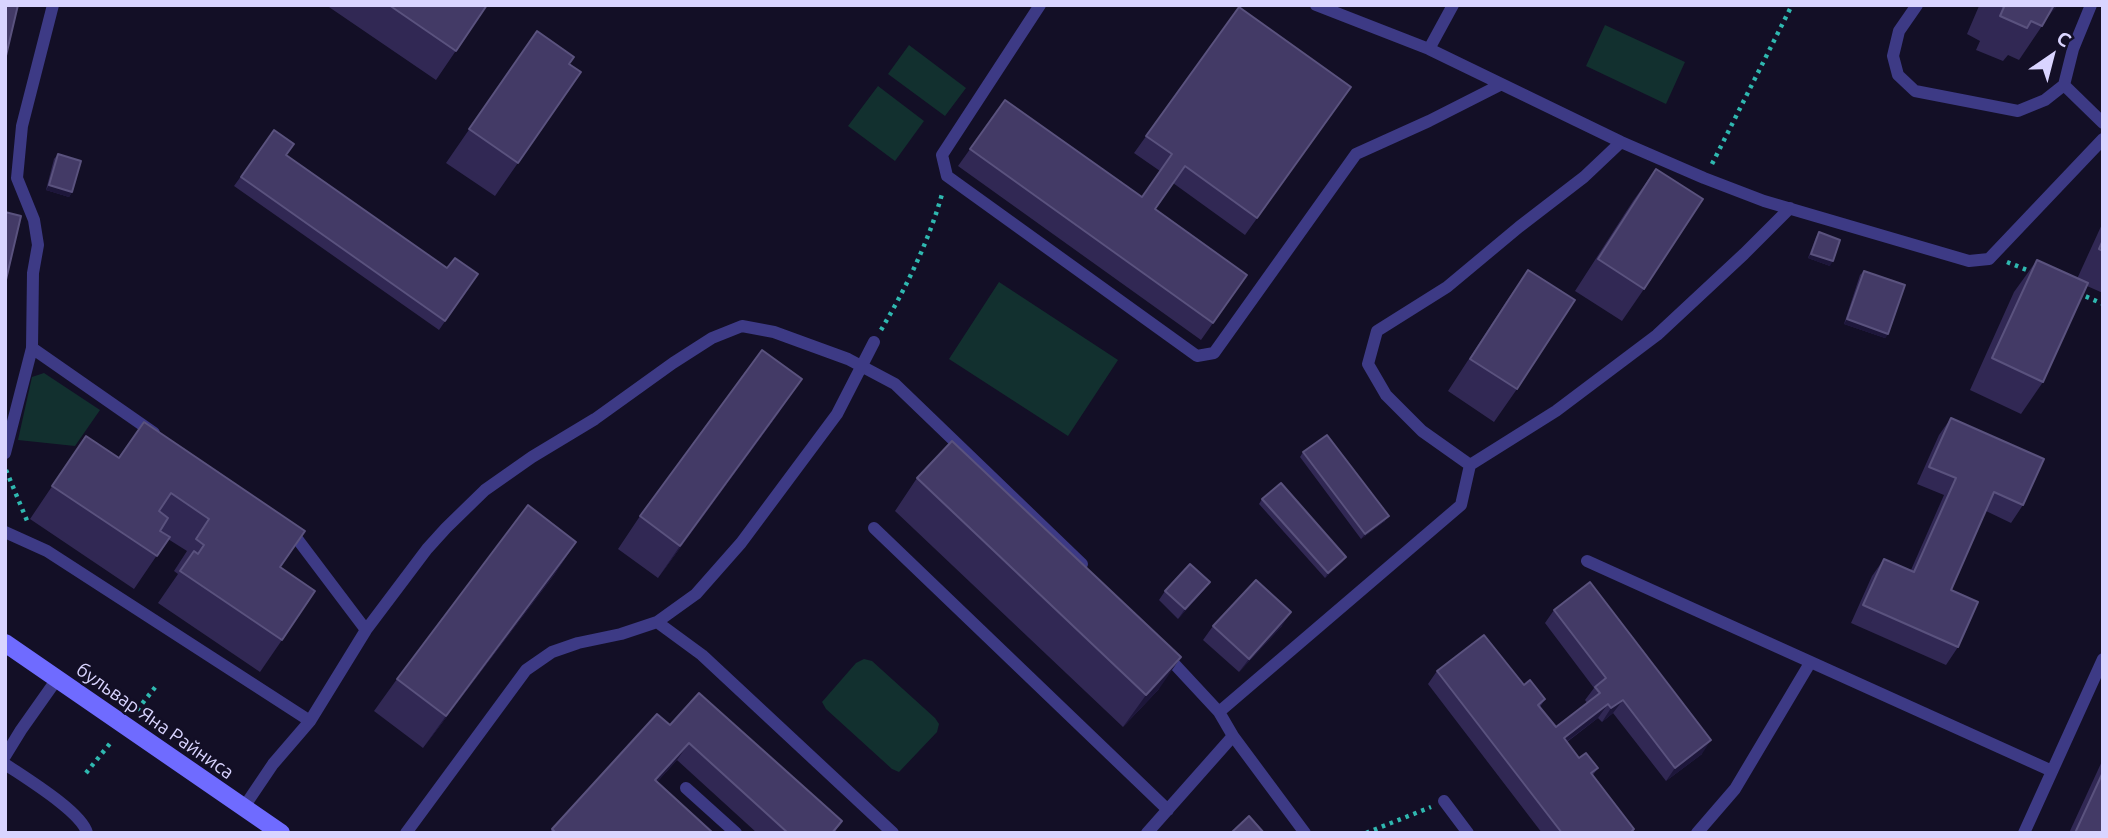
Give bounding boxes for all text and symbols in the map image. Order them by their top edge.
north arrow [2017,21,2087,91]
text: С [2053,26,2075,51]
street label: бульвар Яна Райниса [72,658,238,784]

